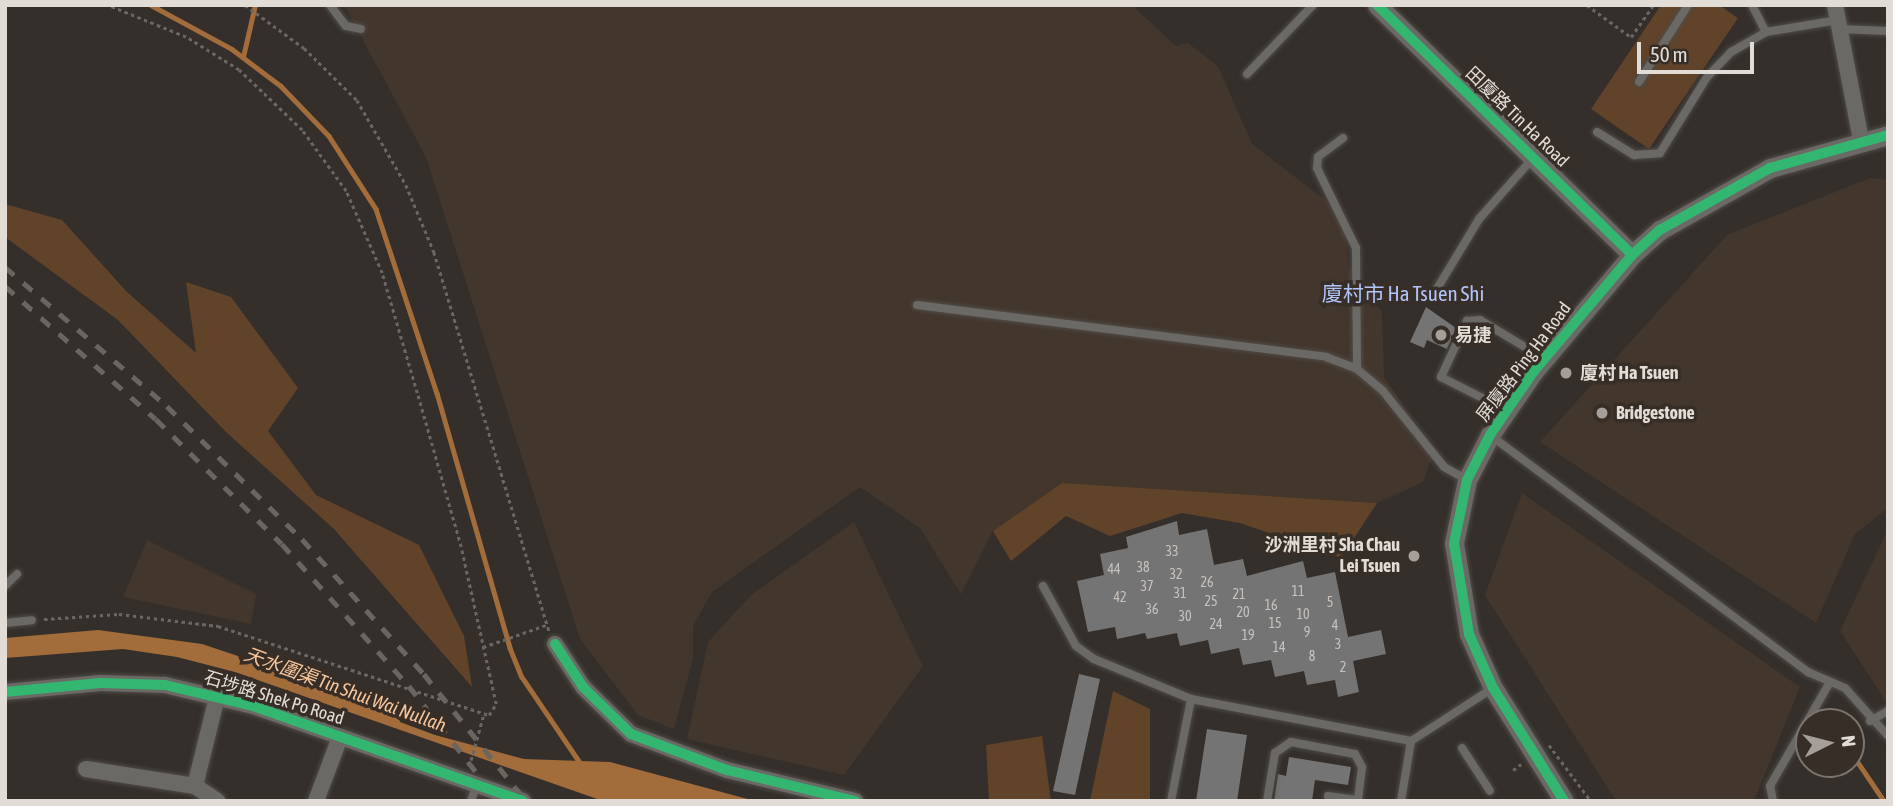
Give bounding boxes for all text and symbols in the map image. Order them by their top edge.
scale bar [1641,28,1758,72]
text: 50 m [1650,42,1688,66]
street label: 田廈路 Tin Ha Road [1461,62,1573,172]
district label: 廈村市 Ha Tsuen Shi [1322,280,1484,306]
street label: 屏廈路 Ping Ha Road [1472,298,1576,426]
place label: 易捷 [1455,324,1491,346]
marker: 易捷 [1433,327,1449,343]
place label: 廈村 Ha Tsuen [1580,362,1679,384]
marker: 廈村 Ha Tsuen [1558,365,1574,381]
place label: Bridgestone [1616,402,1695,424]
marker: Bridgestone [1594,405,1610,421]
place label: 沙洲里村 Sha Chau Lei Tsuen [1265,535,1400,578]
house number: 33 [1165,543,1179,559]
marker: 沙洲里村 Sha Chau Lei Tsuen [1406,548,1422,564]
house number: 38 [1136,559,1150,575]
house number: 44 [1107,561,1121,577]
house number: 32 [1169,566,1183,582]
house number: 26 [1200,574,1214,590]
house number: 37 [1140,578,1154,594]
house number: 11 [1291,583,1305,599]
house number: 31 [1173,585,1187,601]
house number: 21 [1232,586,1246,602]
house number: 42 [1113,589,1127,605]
house number: 25 [1204,593,1218,609]
house number: 5 [1327,594,1333,610]
house number: 16 [1264,597,1278,613]
house number: 36 [1145,601,1159,617]
house number: 20 [1236,604,1250,620]
house number: 10 [1296,606,1310,622]
house number: 30 [1178,608,1192,624]
house number: 15 [1268,615,1282,631]
house number: 24 [1209,616,1223,632]
house number: 4 [1332,617,1338,633]
house number: 9 [1304,624,1310,640]
house number: 19 [1241,627,1255,643]
house number: 3 [1335,636,1341,652]
house number: 14 [1272,639,1286,655]
water label: 天水圍渠 Tin Shui Wai Nullah [241,643,449,737]
house number: 8 [1309,648,1315,664]
house number: 2 [1340,659,1346,675]
street label: 石埗路 Shek Po Road [201,666,347,730]
north arrow [1795,708,1865,778]
text: N [1837,734,1860,748]

